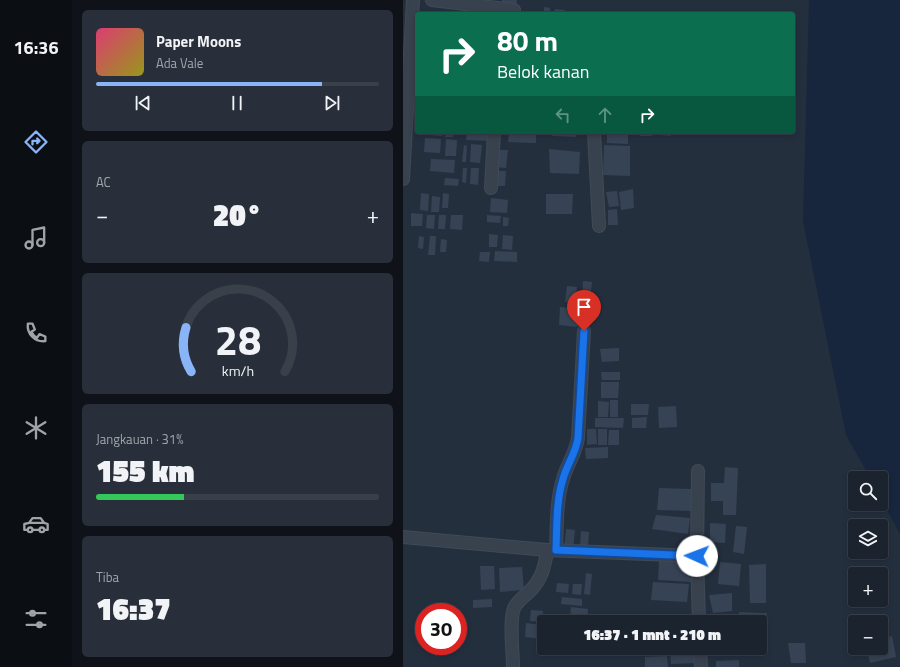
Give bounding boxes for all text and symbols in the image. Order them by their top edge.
text: 80 m [497,19,558,62]
icon: right [431,28,483,80]
text: Paper Moons [156,30,241,53]
text: 16:36 [14,34,58,61]
text: Ada Vale [156,53,203,73]
text: Belok kanan [497,58,589,85]
icon: previous [132,92,154,114]
icon: pause [226,92,248,114]
icon: next [321,92,343,114]
icon: left [552,104,574,126]
icon: ahead [594,104,616,126]
icon: right [636,104,658,126]
icon: directions [22,128,50,156]
text: AC [96,172,111,192]
text: 20° [213,192,262,238]
text: − [96,198,108,232]
text: + [367,198,379,232]
icon: music [22,224,50,252]
pin [567,290,601,331]
icon: arrive [573,296,595,318]
text: 28 [214,307,261,370]
icon: phone [22,319,50,347]
text: km/h [221,359,254,381]
icon: climate [22,414,50,442]
text: Jangkauan · 31% [96,429,183,449]
text: 155 km [96,448,194,494]
map controls [848,471,888,655]
button: search [848,471,888,511]
icon: car [22,510,50,538]
button: layers [848,519,888,559]
position arrow [676,535,718,577]
text: Tiba [96,567,119,587]
button: + [848,567,888,607]
text: 16:37 [96,586,171,632]
speed limit sign: 30 [415,603,467,655]
icon: filters [22,605,50,633]
button: − [848,615,888,655]
text: 16:37 · 1 mnt · 210 m [583,623,721,646]

